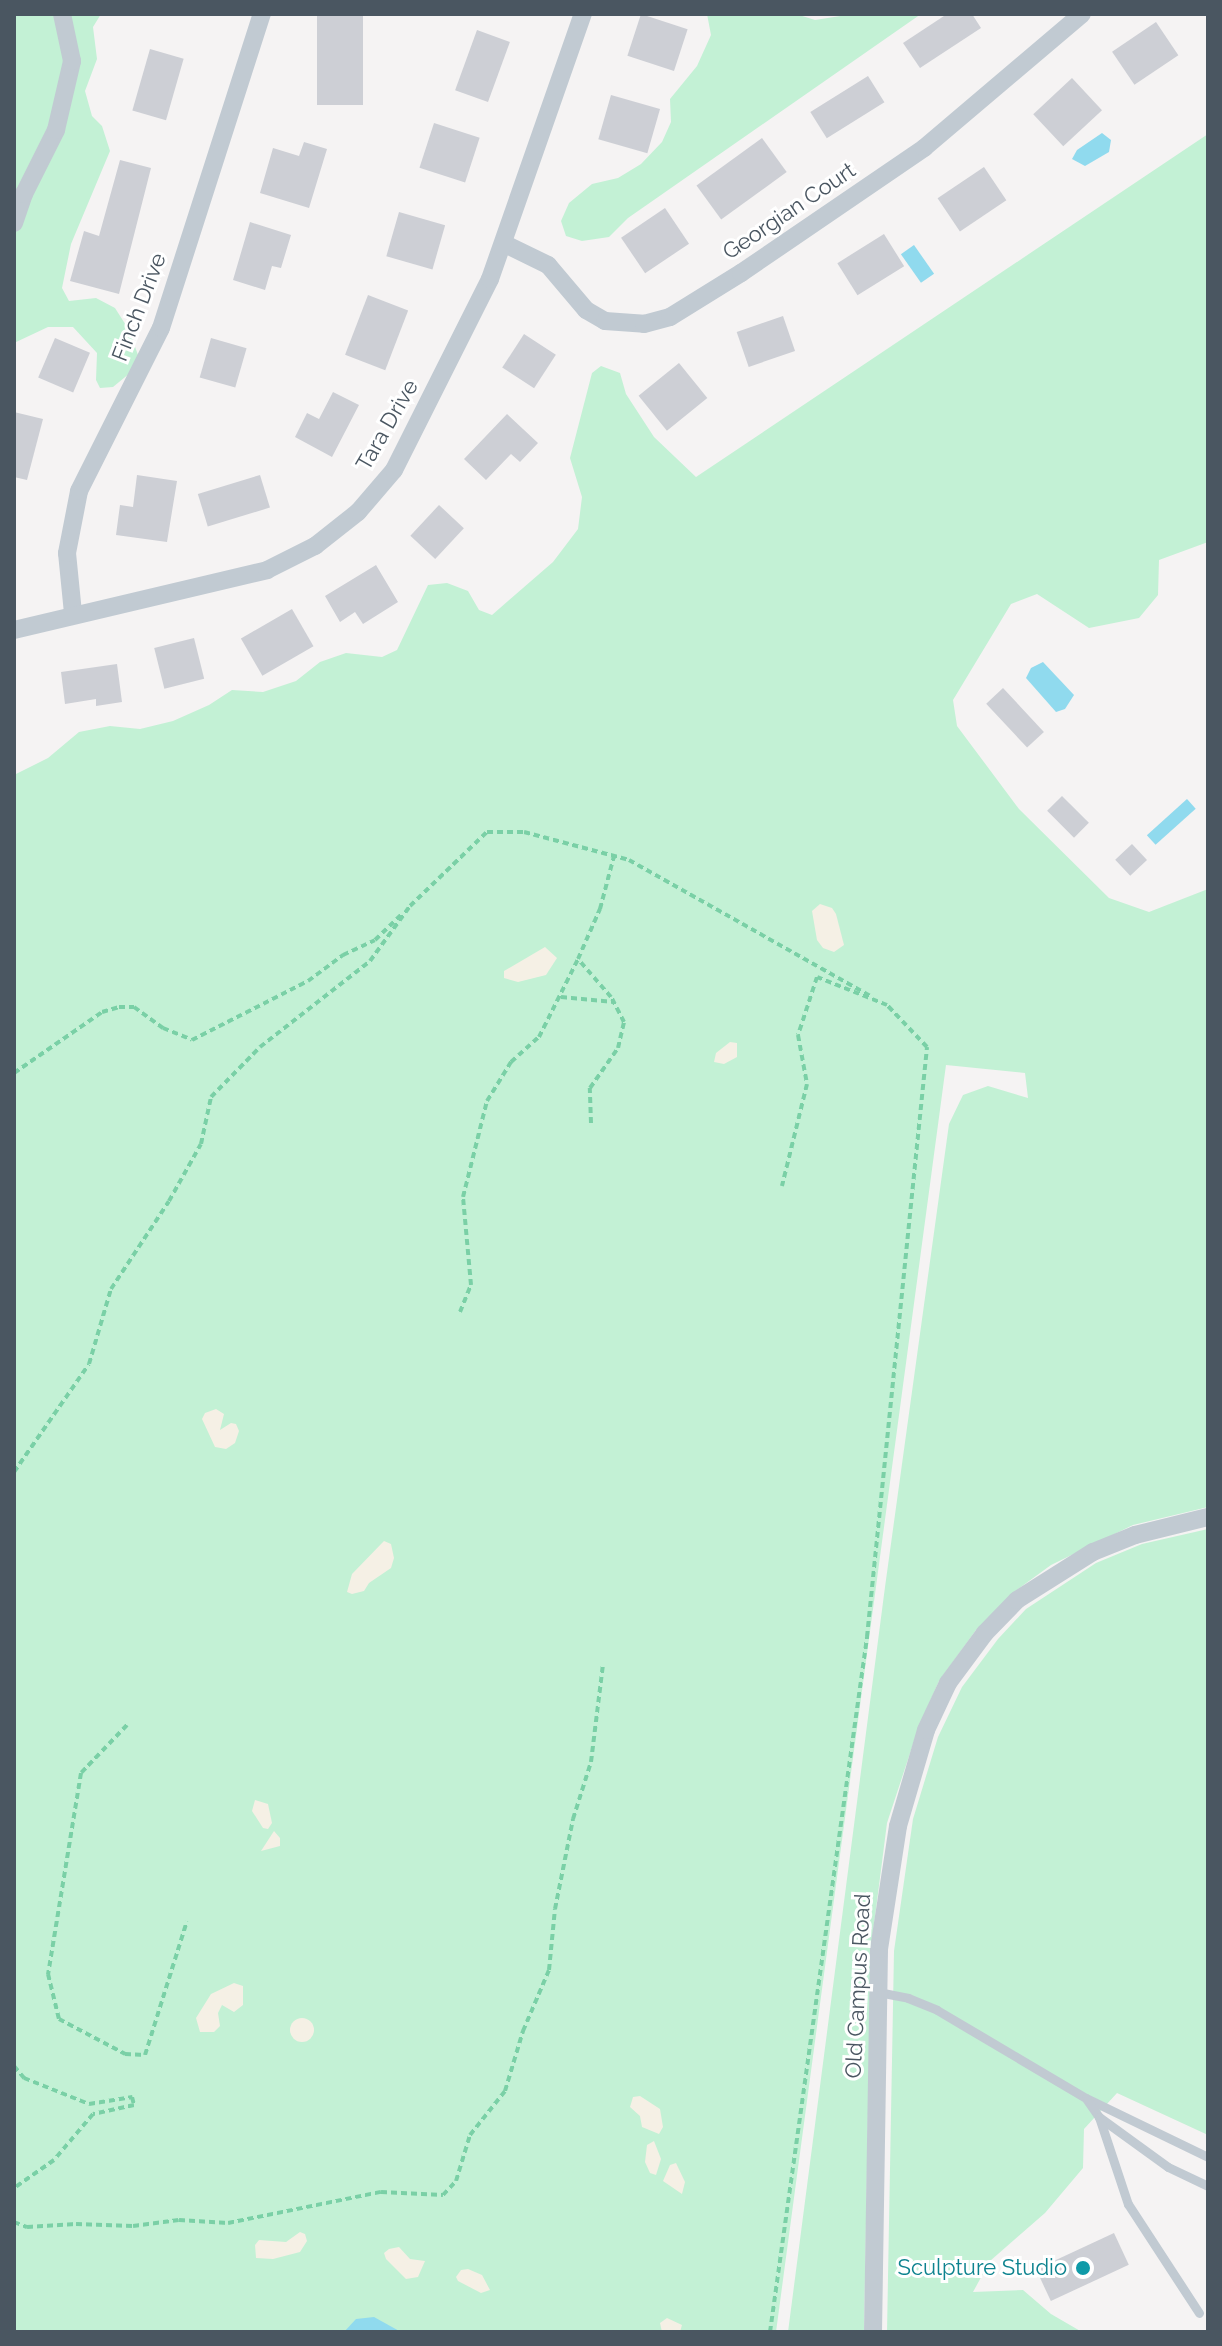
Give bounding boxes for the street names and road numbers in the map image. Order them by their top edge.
street label: Georgian Court [718,157,860,265]
street label: Finch Drive [106,249,172,365]
street label: Tara Drive [350,375,424,475]
street label: Old Campus Road [840,1893,876,2079]

